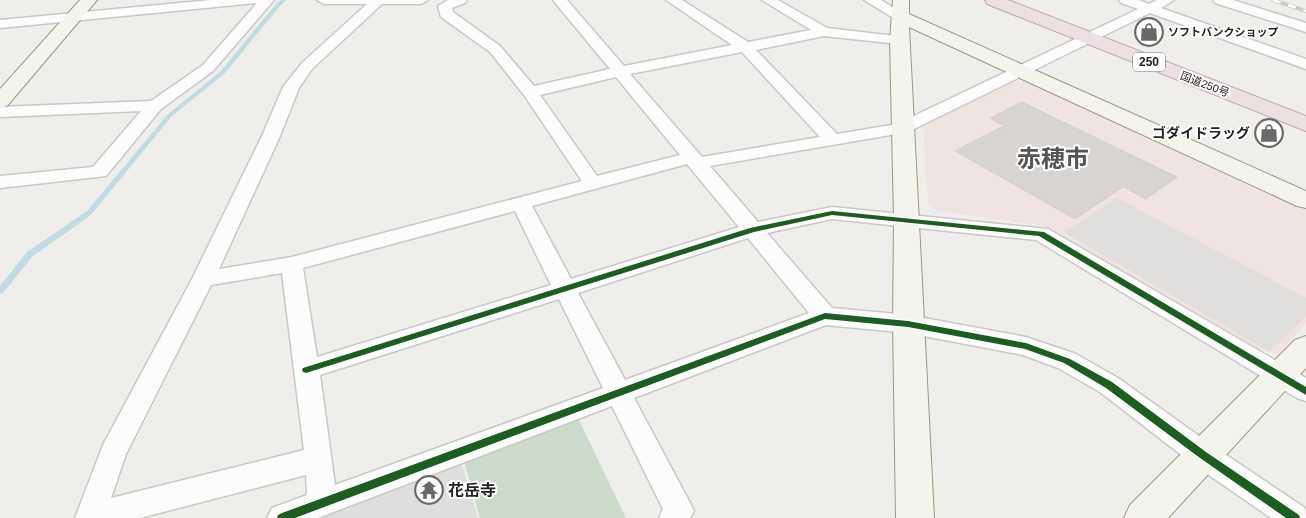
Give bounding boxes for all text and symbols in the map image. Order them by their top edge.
shop icon: ソフトバンクショップ [1134,17,1164,47]
place label: ソフトバンクショップ [1168,26,1279,38]
road number: 250 [1133,52,1165,72]
street label: 国道250号 [1179,69,1231,99]
shop icon: ゴダイドラッグ [1254,118,1284,148]
place label: ゴダイドラッグ [1152,125,1250,141]
district label: 赤穂市 [1017,145,1089,172]
temple icon: 花岳寺 [414,475,444,505]
place label: 花岳寺 [448,482,496,499]

